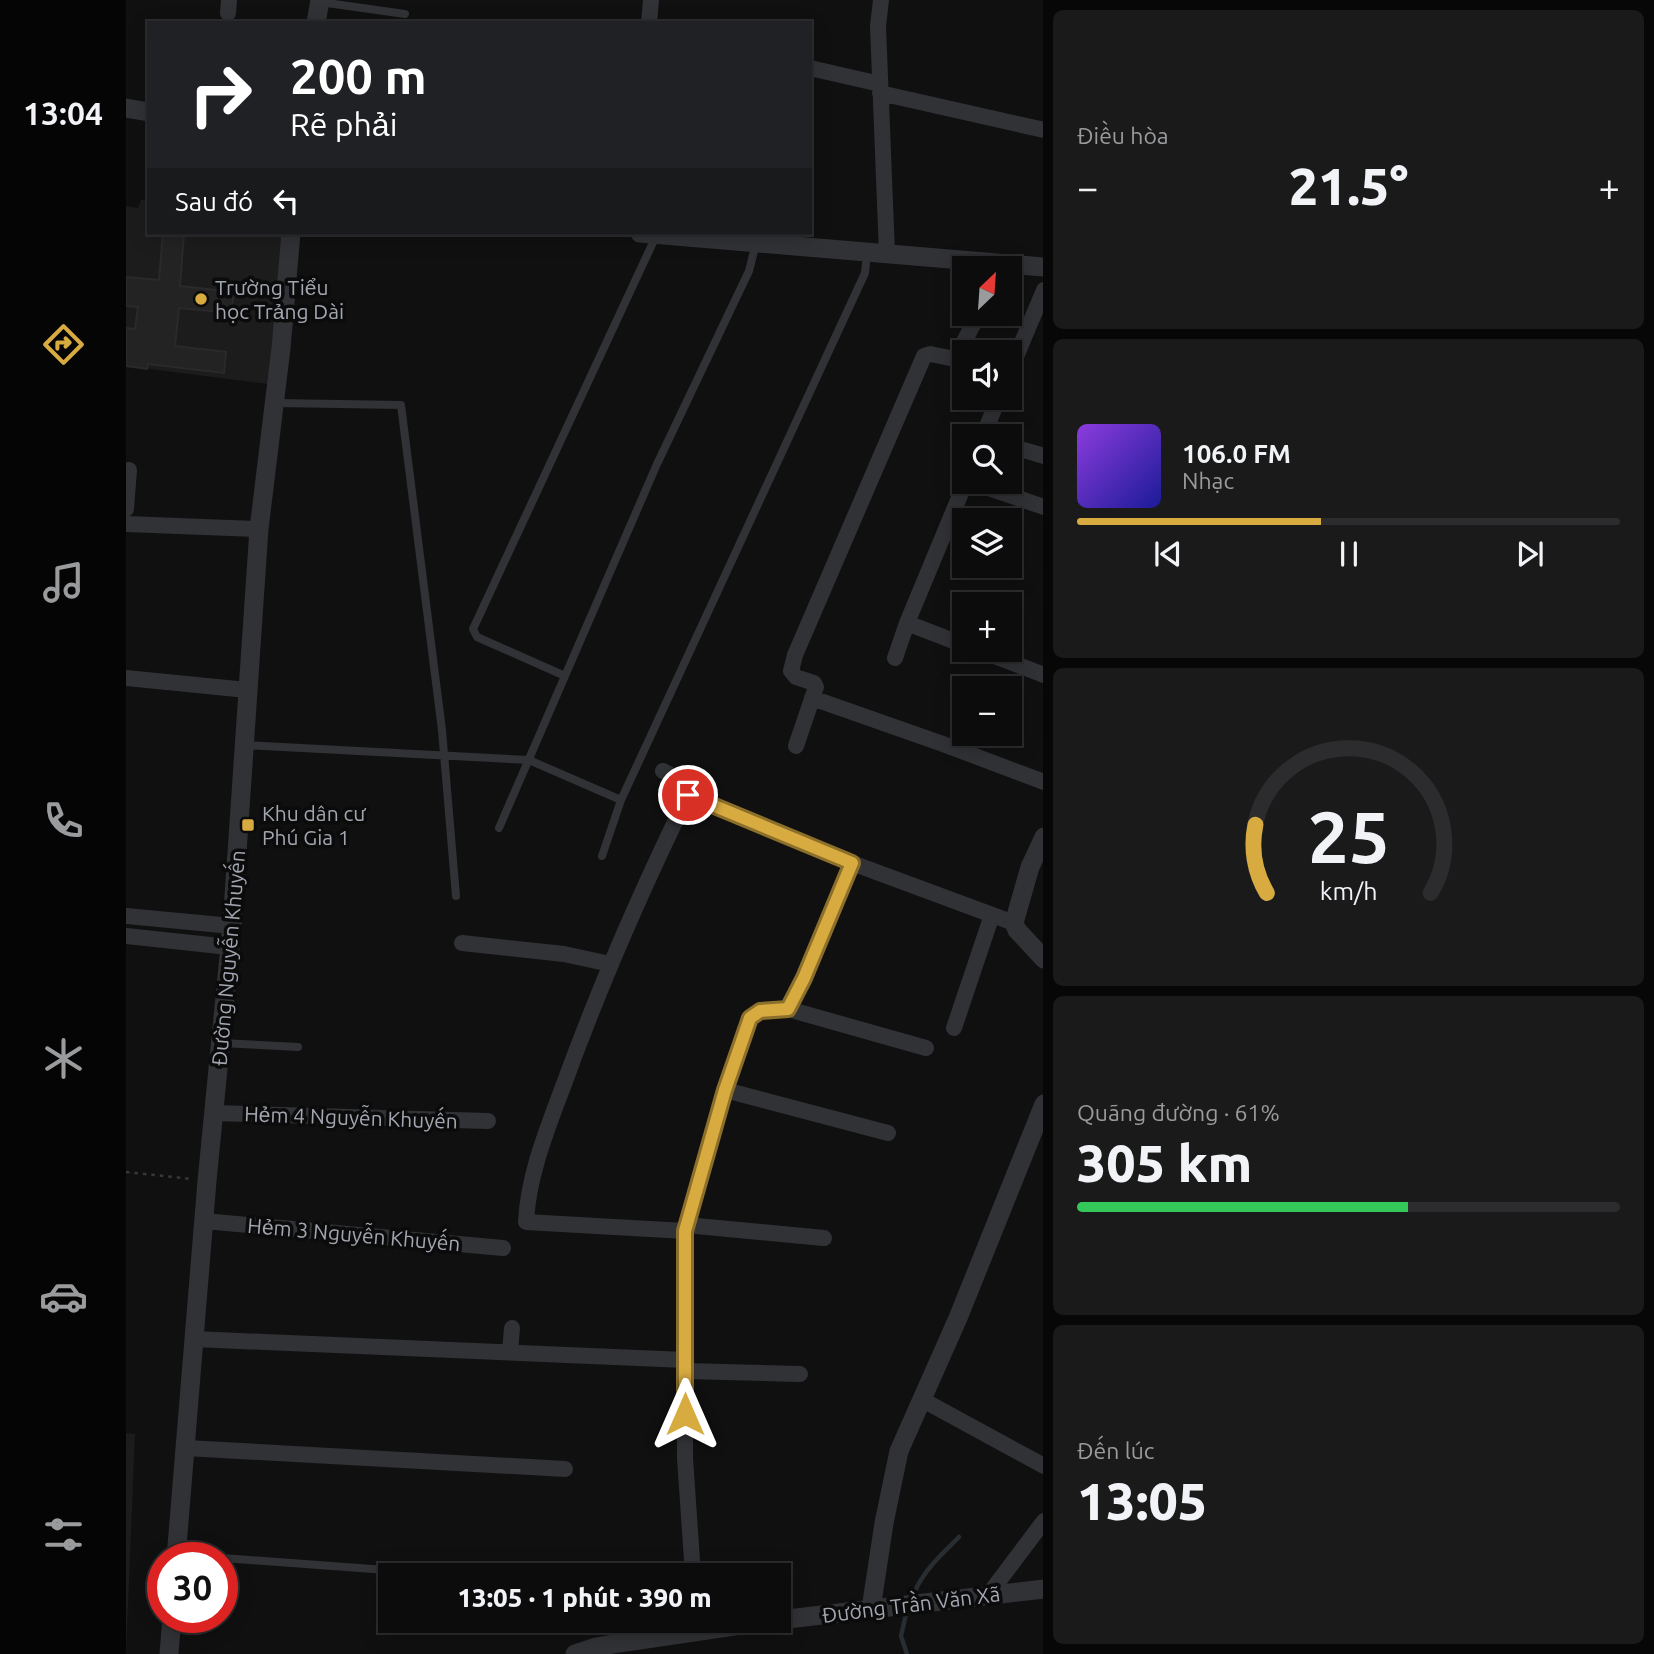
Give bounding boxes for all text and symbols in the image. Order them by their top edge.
text: 200 m [290,48,427,103]
icon: right [175,49,266,140]
text: 13:04 [23,95,103,131]
text: Rẽ phải [290,106,397,142]
text: Điều hòa [1077,123,1169,148]
text: 21.5° [1289,157,1408,215]
text: − [1077,166,1098,208]
text: + [1599,166,1620,208]
icon: left [267,182,305,220]
text: Sau đó [175,187,253,216]
north arrow [952,256,1022,326]
map controls [952,256,1022,746]
place label: Trường Tiểu học Trảng Dài [215,275,344,323]
marker: Trường Tiểu học Trảng Dài [193,291,209,307]
icon: directions [39,320,88,369]
button: sound [952,340,1022,410]
button: search [952,424,1022,494]
text: 106.0 FM [1182,439,1291,468]
text: Nhạc [1182,468,1234,493]
button: layers [952,508,1022,578]
icon: previous [1149,535,1187,573]
icon: pause [1330,535,1368,573]
icon: next [1511,535,1549,573]
icon: music [39,558,88,607]
button: + [952,592,1022,662]
button: − [952,676,1022,746]
pin [658,765,718,825]
icon: arrive [669,776,707,814]
text: 25 [1307,795,1390,877]
icon: phone [39,796,88,845]
place label: Khu dân cư Phú Gia 1 [262,801,366,849]
marker: Khu dân cư Phú Gia 1 [240,817,256,833]
street label: Đường Nguyễn Khuyến [204,849,249,1067]
text: km/h [1320,877,1377,905]
icon: climate [39,1034,88,1083]
street label: Hẻm 4 Nguyễn Khuyến [244,1099,458,1133]
text: Quãng đường · 61% [1077,1100,1280,1125]
text: 305 km [1077,1134,1252,1192]
street label: Hẻm 3 Nguyễn Khuyến [246,1211,462,1255]
icon: car [39,1272,88,1321]
position arrow [648,1377,722,1451]
text: Đến lúc [1077,1438,1155,1463]
text: 13:05 [1077,1472,1207,1530]
icon: filters [39,1510,88,1559]
speed limit sign: 30 [147,1542,238,1633]
street label: Đường Trần Văn Xã [820,1579,1002,1627]
text: 13:05 · 1 phút · 390 m [457,1583,712,1612]

